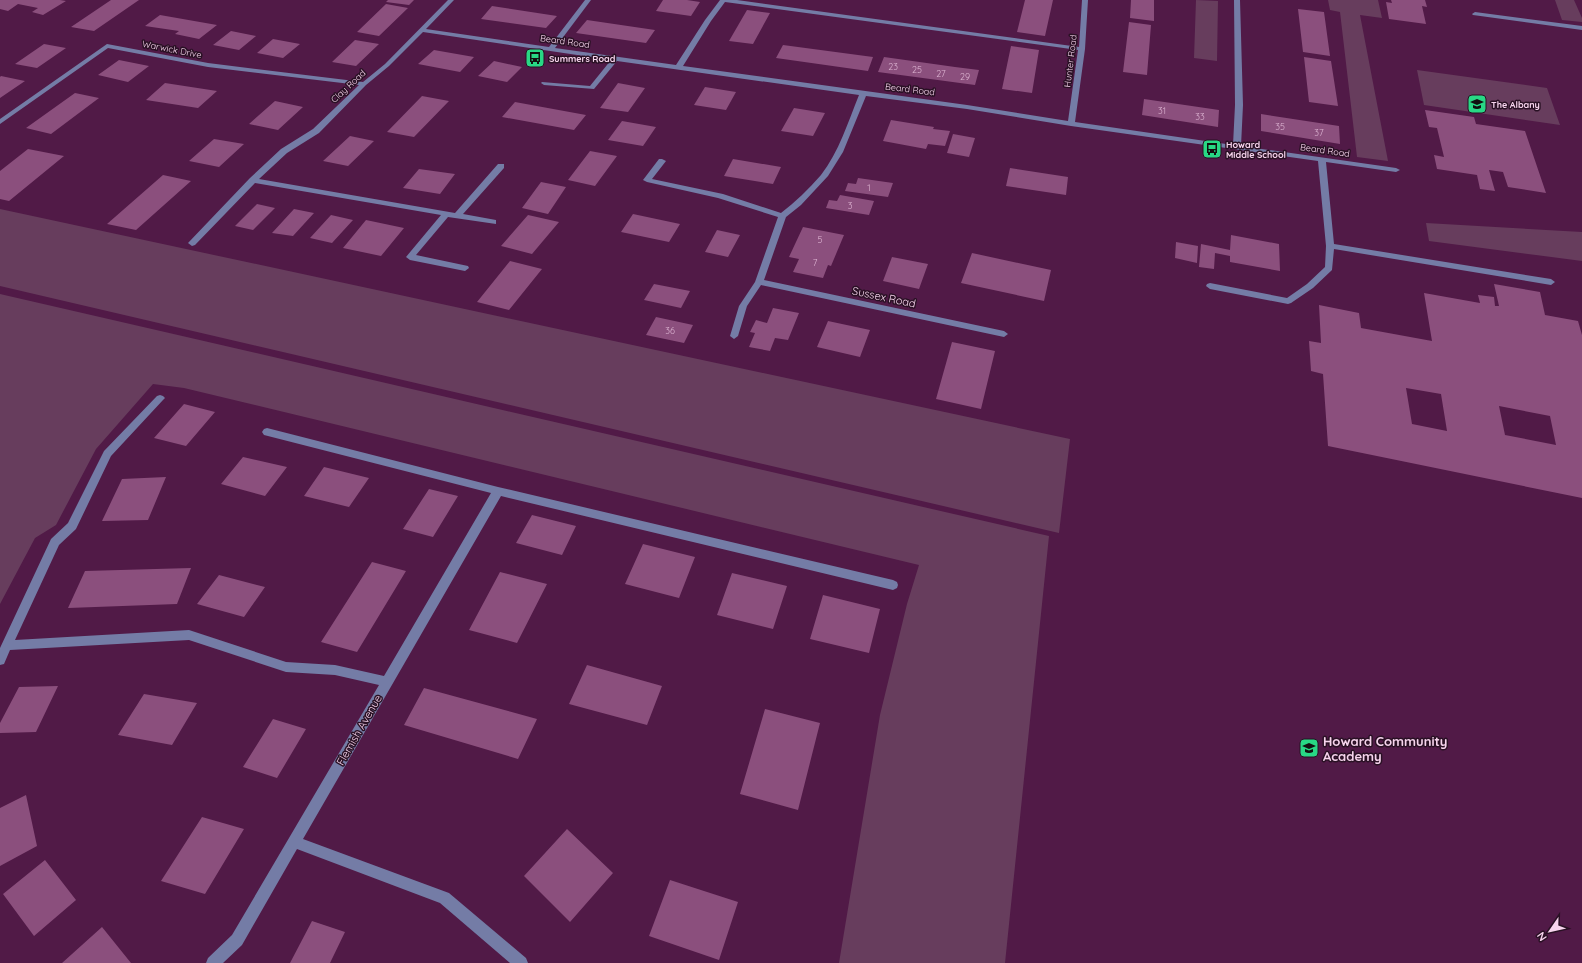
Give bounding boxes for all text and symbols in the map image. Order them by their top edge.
street label: Beard Road [540,32,590,50]
street label: Hunter Road [1061,34,1079,88]
street label: Warwick Drive [141,38,203,60]
bus stop icon: Summers Road [524,47,546,69]
place label: Summers Road [549,53,616,64]
house number: 23 [888,61,898,72]
house number: 25 [912,64,922,75]
street label: Clay Road [328,67,368,105]
house number: 27 [936,68,946,79]
house number: 29 [960,71,970,82]
street label: Beard Road [885,80,935,98]
school or university icon: The Albany [1466,93,1488,115]
place label: The Albany [1491,99,1540,110]
house number: 31 [1158,105,1166,116]
house number: 33 [1195,111,1205,122]
house number: 35 [1275,121,1285,132]
house number: 37 [1314,127,1324,138]
bus stop icon: Howard Middle School [1201,138,1223,160]
place label: Howard Middle School [1226,139,1286,160]
street label: Beard Road [1300,141,1350,159]
house number: 1 [867,182,871,193]
house number: 3 [848,200,853,211]
house number: 5 [818,234,823,245]
house number: 7 [813,257,818,268]
street label: Sussex Road [851,283,917,311]
house number: 36 [665,325,675,336]
street label: Flemish Avenue [333,692,385,768]
place label: Howard Community Academy [1323,733,1447,764]
school or university icon: Howard Community Academy [1298,737,1320,759]
north arrow [1530,911,1570,951]
text: N [1534,929,1550,944]

